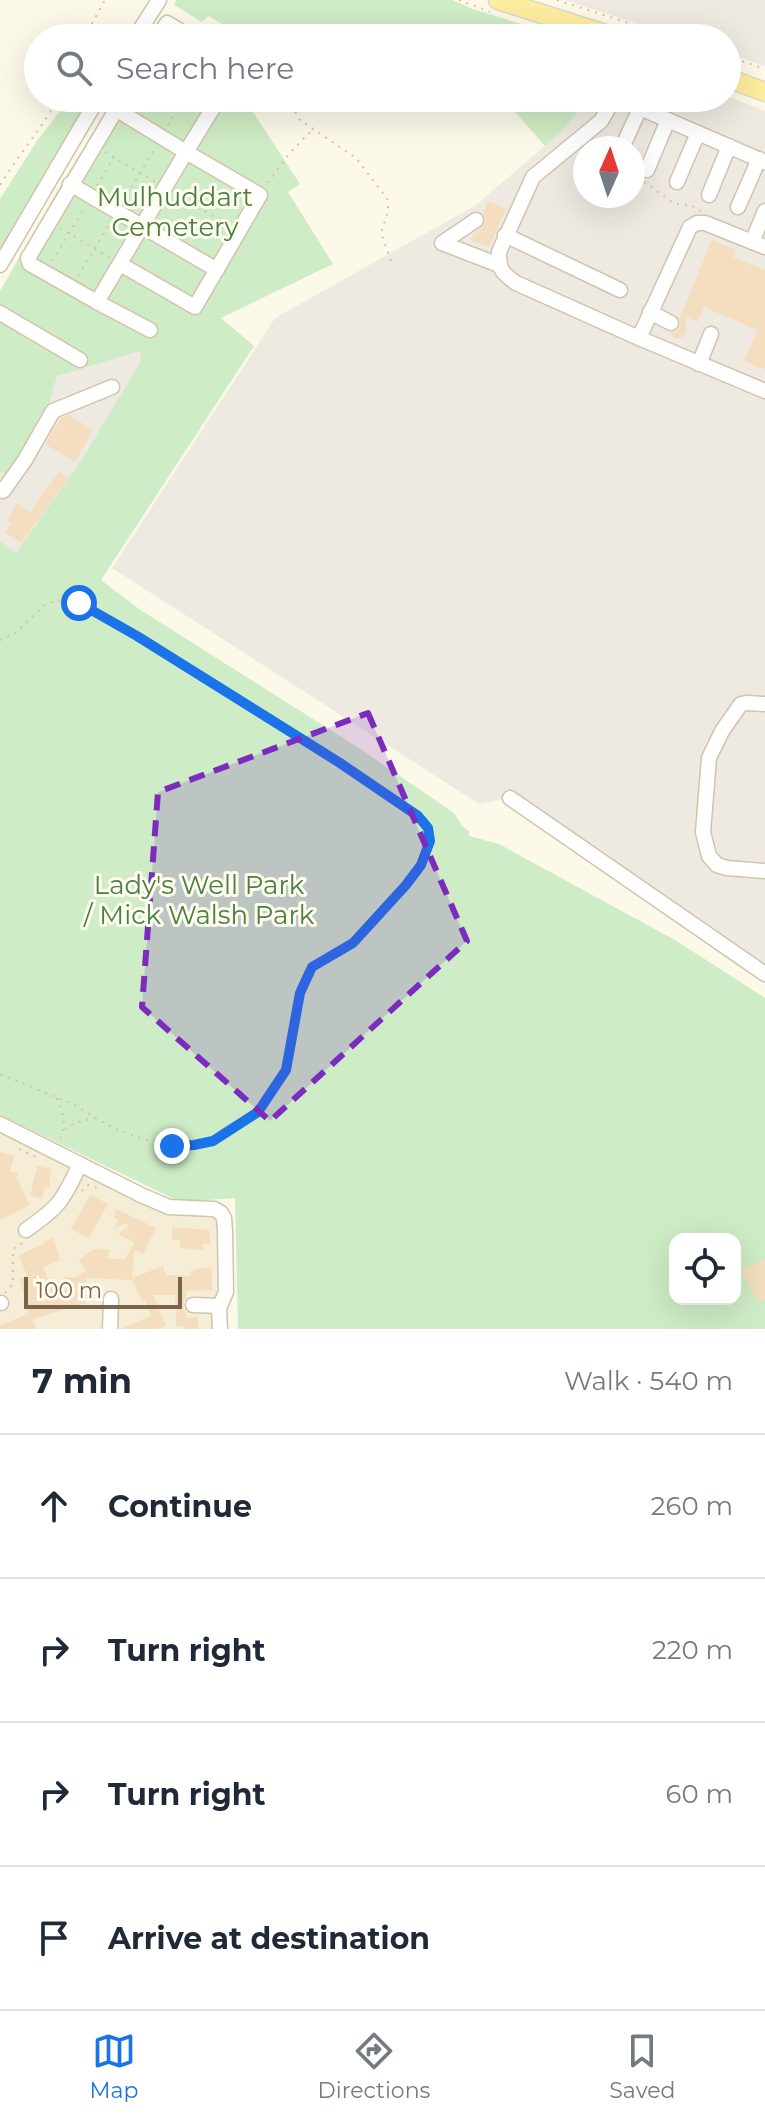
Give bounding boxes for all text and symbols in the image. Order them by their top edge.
search box [24,24,741,112]
icon: search [52,46,96,90]
text: Search here [116,50,294,87]
north arrow [573,136,645,208]
park label: Mulhuddart Cemetery [97,181,253,243]
route start [61,585,97,621]
park label: Lady's Well Park / Mick Walsh Park [83,869,315,931]
route end [154,1128,190,1164]
map controls [669,1233,741,1305]
button: locate [669,1233,741,1305]
scale bar [24,1273,182,1309]
text: 100 m [36,1277,102,1304]
text: 7 min [32,1360,132,1402]
text: Walk · 540 m [564,1365,733,1397]
icon: ahead [32,1484,76,1528]
text: Continue [108,1488,252,1525]
text: 260 m [651,1490,733,1522]
icon: right [32,1628,76,1672]
text: Turn right [108,1632,265,1669]
text: 220 m [652,1634,733,1666]
icon: right [32,1772,76,1816]
text: Turn right [108,1776,265,1813]
text: 60 m [666,1778,733,1810]
icon: arrive [32,1916,76,1960]
text: Arrive at destination [108,1920,430,1957]
tab: Map [90,2029,138,2104]
tab: Directions [318,2029,430,2104]
tab: Saved [609,2029,675,2104]

